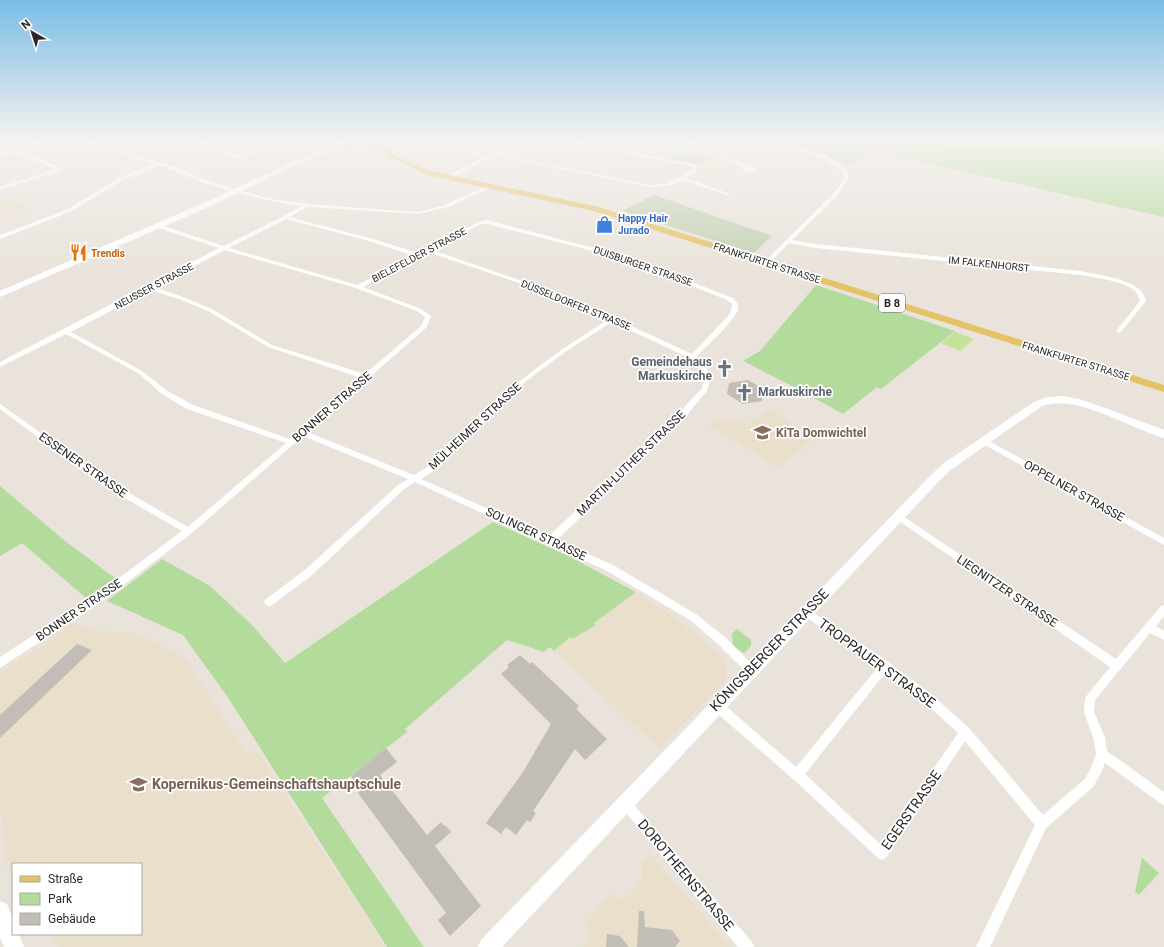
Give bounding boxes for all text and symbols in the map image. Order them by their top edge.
north arrow [12,12,52,52]
text: N [19,17,33,32]
place label: Happy Hair Jurado [618,213,668,236]
shop icon: Happy Hair Jurado [595,214,615,234]
street label: BIELEFELDER STRASSE [370,225,468,285]
street label: FRANKFURTER STRASSE [712,240,822,286]
restaurant icon: Trendis [68,243,88,263]
street label: DUISBURGER STRASSE [592,244,694,288]
place label: Trendis [91,248,125,259]
street label: IM FALKENHORST [948,254,1030,274]
street label: NEUSSER STRASSE [113,260,196,311]
street label: DÜSSELDORFER STRASSE [519,277,633,332]
road number: B 8 [879,294,905,312]
street label: FRANKFURTER STRASSE [1021,339,1131,383]
place label: Gemeindehaus Markuskirche [631,355,713,383]
church icon: Gemeindehaus Markuskirche [715,359,735,379]
street label: BONNER STRASSE [289,369,375,445]
street label: MÜLHEIMER STRASSE [425,379,524,473]
church icon: Markuskirche [735,382,755,402]
place label: Markuskirche [758,385,832,399]
street label: MARTIN-LUTHER-STRASSE [574,407,688,519]
school or university icon: KiTa Domwichtel [753,423,773,443]
place label: KiTa Domwichtel [776,426,866,440]
street label: ESSENER STRASSE [36,429,130,501]
street label: OPPELNER STRASSE [1021,457,1127,525]
street label: SOLINGER STRASSE [483,504,589,564]
street label: LIEGNITZER STRASSE [954,552,1060,630]
street label: BONNER STRASSE [33,576,125,644]
street label: KÖNIGSBERGER STRASSE [706,586,832,714]
street label: TROPPAUER STRASSE [815,615,939,711]
street label: EGERSTRASSE [878,767,944,853]
school or university icon: Kopernikus-Gemeinschaftshauptschule [129,774,149,794]
place label: Kopernikus-Gemeinschaftshauptschule [152,776,402,792]
street label: DOROTHEENSTRASSE [635,816,737,934]
legend [12,863,142,935]
text: Straße [48,872,83,886]
text: Park [48,892,73,906]
text: Gebäude [48,912,96,926]

